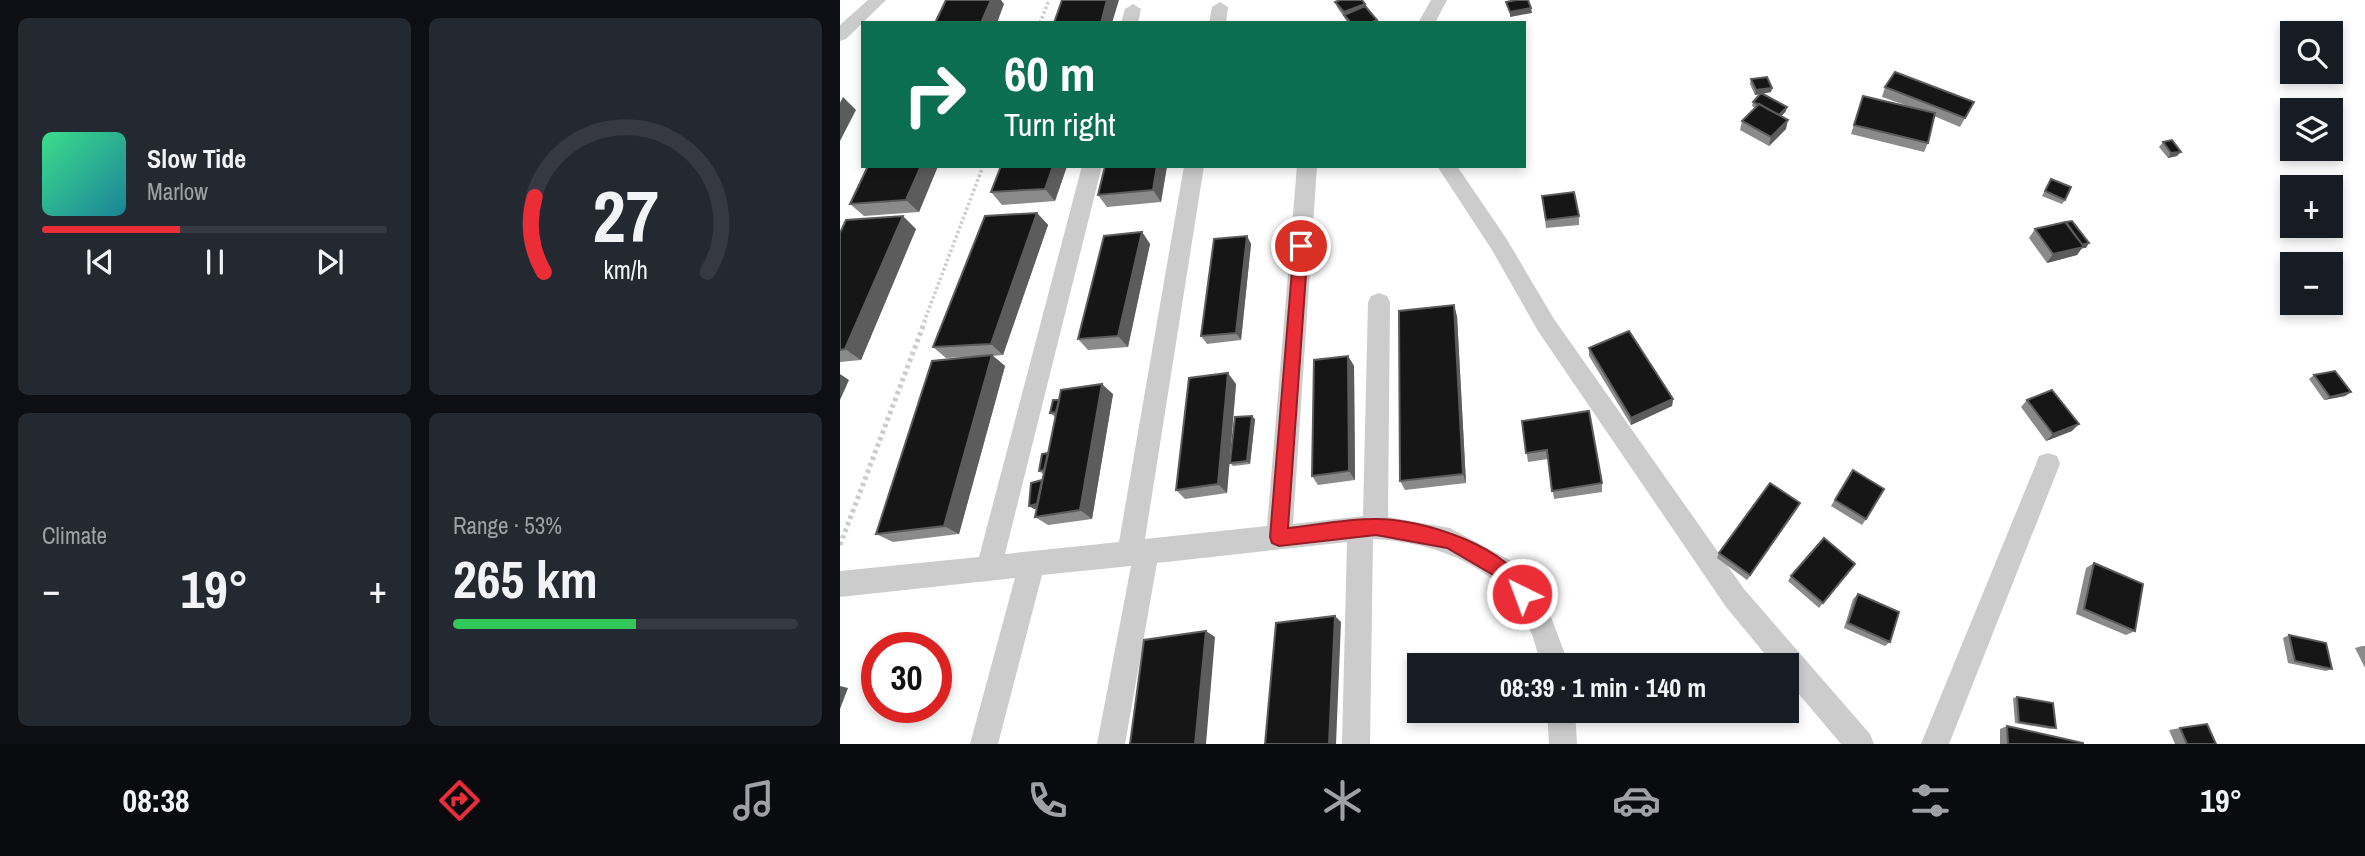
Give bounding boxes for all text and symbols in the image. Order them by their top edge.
map controls [2280,21,2343,315]
button: search [2280,21,2343,84]
text: 60 m [1004,40,1096,106]
icon: right [889,49,980,140]
button: layers [2280,98,2343,161]
text: Turn right [1004,103,1116,146]
text: Slow Tide [147,141,246,176]
text: 27 [592,168,659,266]
button: + [2280,175,2343,238]
text: Marlow [147,176,208,207]
pin [1271,216,1331,276]
icon: arrive [1282,227,1320,265]
icon: previous [81,243,119,281]
icon: pause [196,243,234,281]
icon: next [311,243,349,281]
button: − [2280,252,2343,315]
text: km/h [603,253,648,287]
text: Range · 53% [453,510,562,541]
text: Climate [42,520,107,551]
text: 265 km [453,544,598,614]
text: 19° [180,554,249,624]
position arrow [1485,557,1559,631]
text: − [42,564,60,615]
text: + [369,564,387,615]
speed limit sign: 30 [861,632,952,723]
text: 08:39 · 1 min · 140 m [1500,670,1706,705]
icon: directions [435,776,484,825]
icon: music [729,776,778,825]
icon: phone [1023,776,1072,825]
icon: climate [1318,776,1367,825]
icon: car [1612,776,1661,825]
icon: filters [1906,776,1955,825]
text: 08:38 [123,779,190,822]
text: 19° [2200,779,2242,822]

